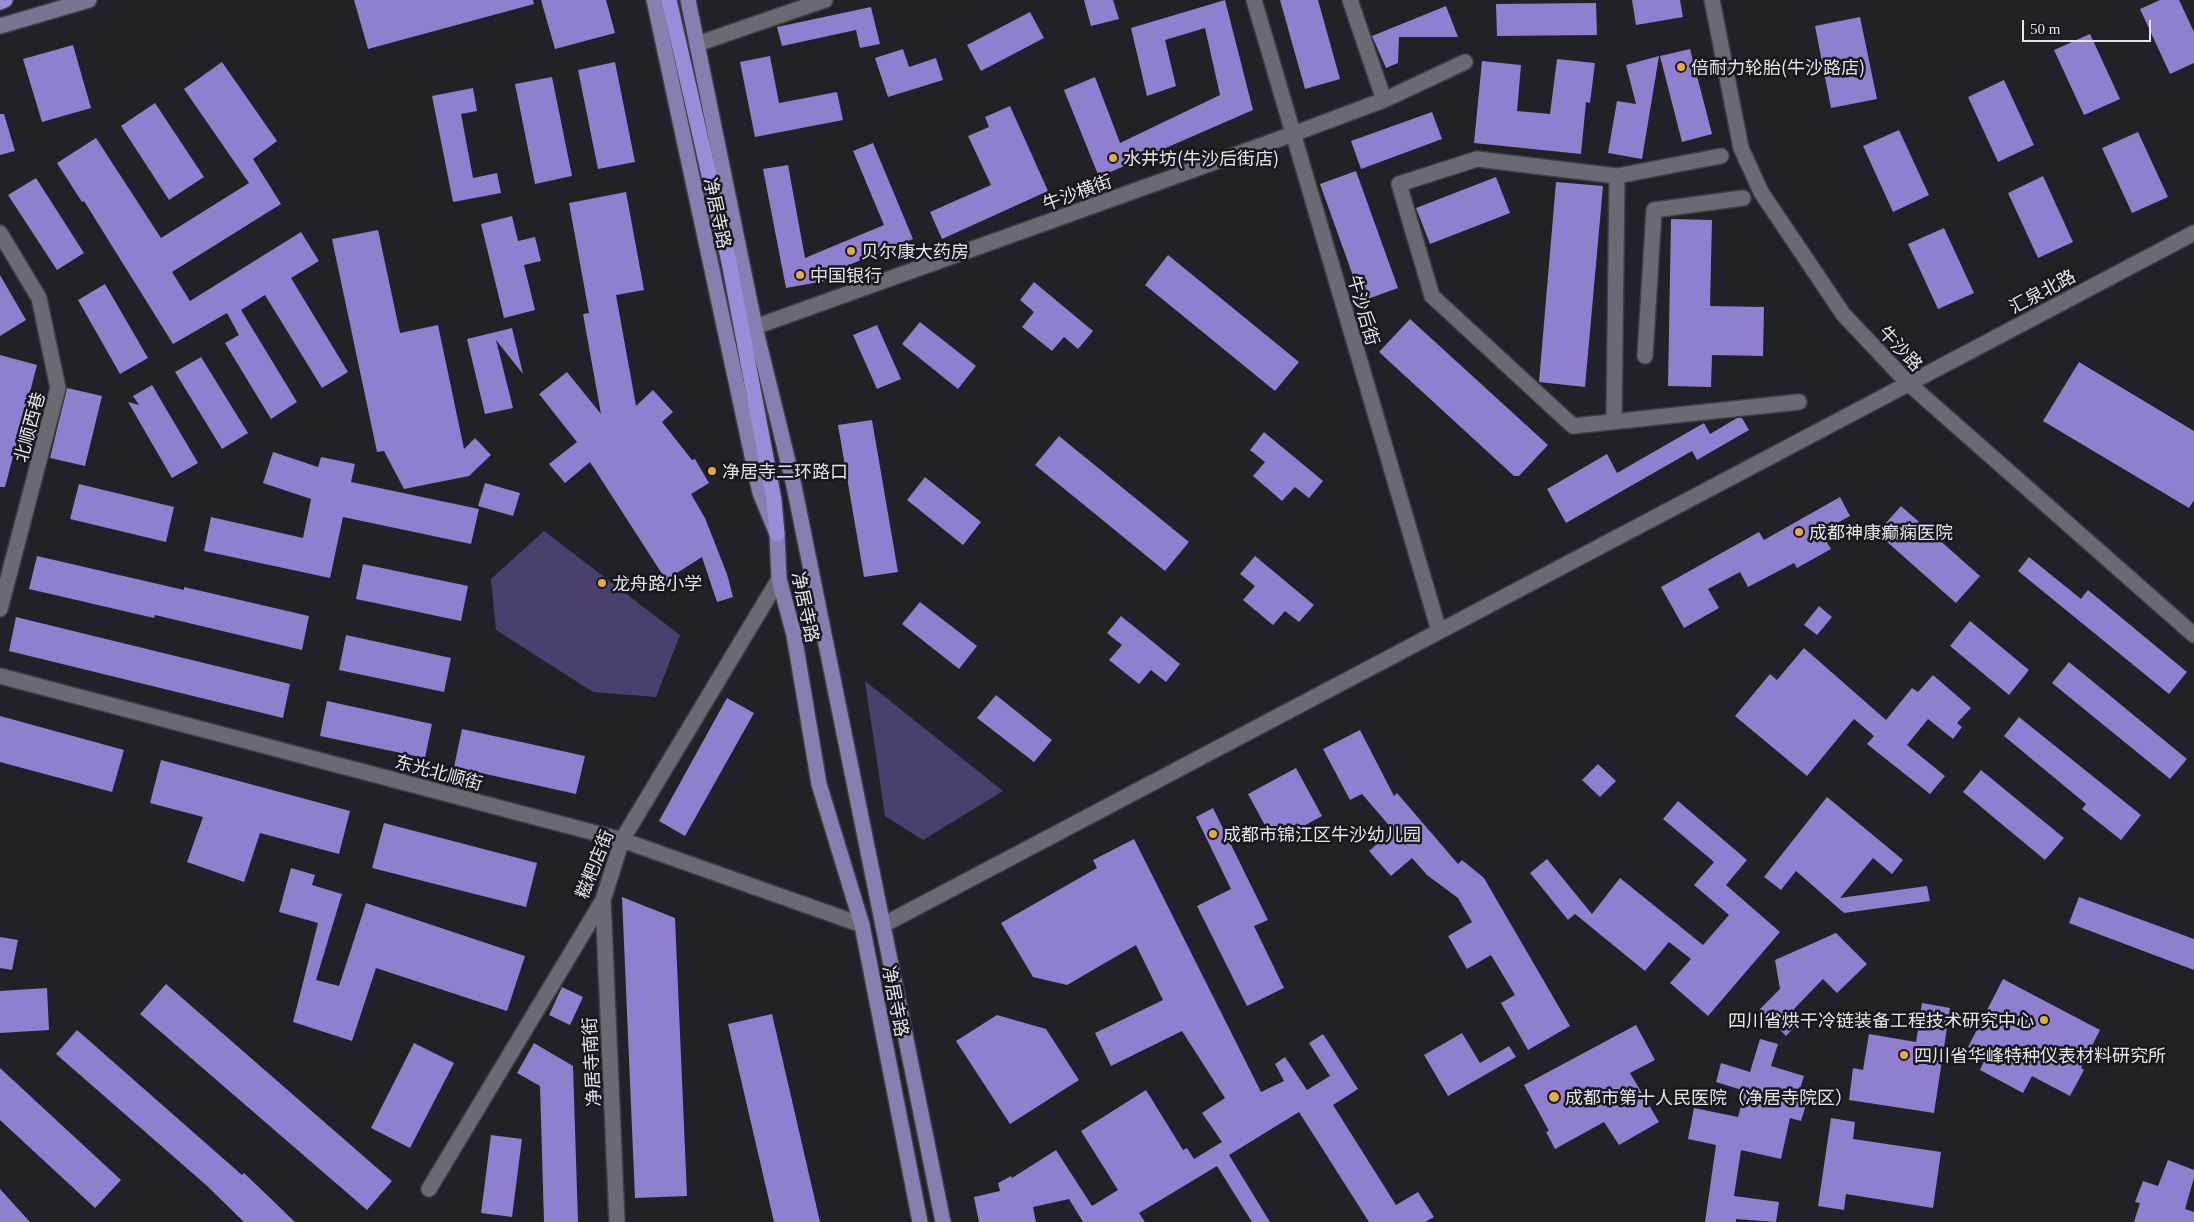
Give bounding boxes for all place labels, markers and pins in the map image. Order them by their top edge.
place label: 倍耐力轮胎(牛沙路店) [1691,56,1865,78]
marker: 倍耐力轮胎(牛沙路店) [1675,61,1687,73]
place label: 水井坊(牛沙后街店) [1123,147,1279,169]
marker: 水井坊(牛沙后街店) [1107,152,1119,164]
place label: 贝尔康大药房 [861,240,969,262]
marker: 贝尔康大药房 [845,245,857,257]
place label: 中国银行 [810,264,882,286]
marker: 中国银行 [794,269,806,281]
place label: 净居寺二环路口 [722,460,848,482]
marker: 净居寺二环路口 [706,465,718,477]
place label: 成都神康癫痫医院 [1809,521,1953,543]
marker: 成都神康癫痫医院 [1793,526,1805,538]
place label: 龙舟路小学 [612,572,702,594]
marker: 龙舟路小学 [596,577,608,589]
place label: 成都市锦江区牛沙幼儿园 [1223,823,1421,845]
marker: 成都市锦江区牛沙幼儿园 [1207,828,1219,840]
place label: 四川省烘干冷链装备工程技术研究中心 [1728,1009,2034,1031]
marker: 四川省烘干冷链装备工程技术研究中心 [2038,1014,2050,1026]
place label: 四川省华峰特种仪表材料研究所 [1914,1044,2166,1066]
marker: 四川省华峰特种仪表材料研究所 [1898,1049,1910,1061]
place label: 成都市第十人民医院（净居寺院区） [1565,1086,1853,1108]
marker: 成都市第十人民医院（净居寺院区） [1547,1090,1561,1104]

